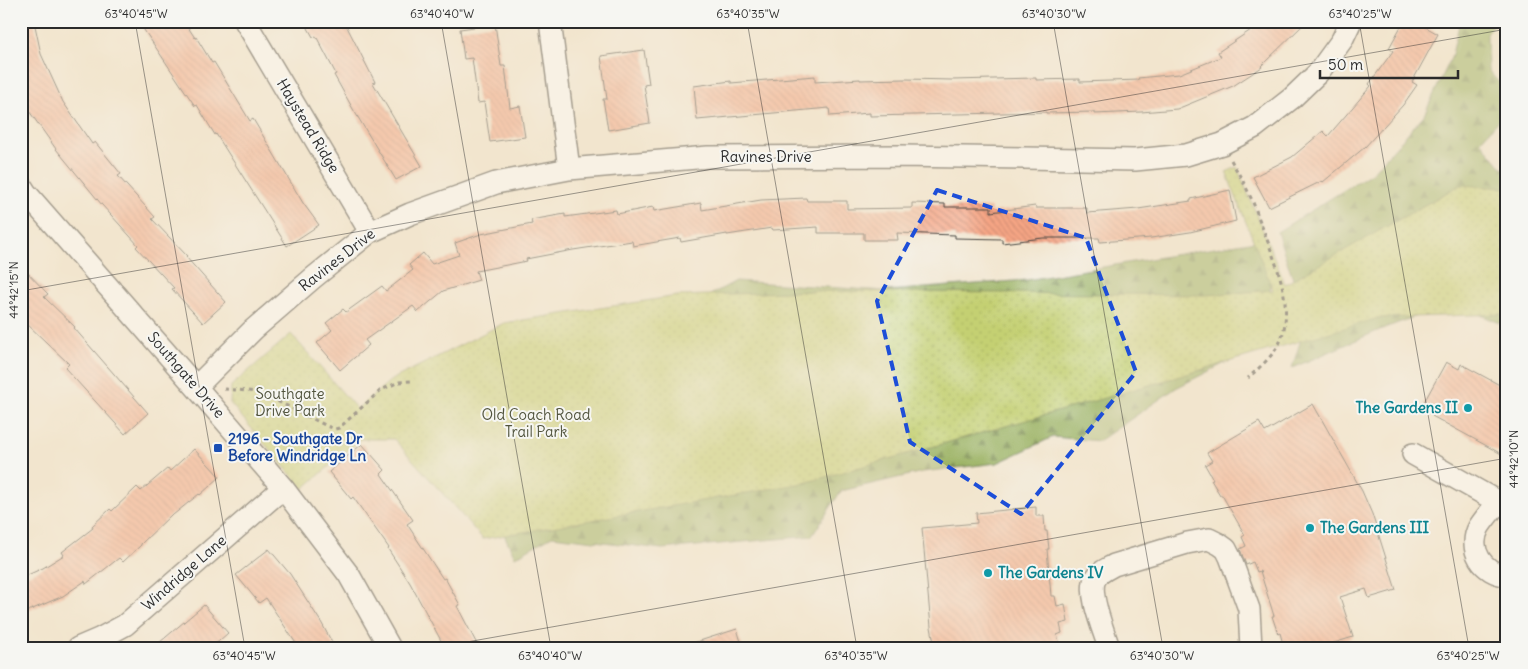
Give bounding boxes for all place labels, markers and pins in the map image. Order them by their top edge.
place label: The Gardens II [1356,398,1458,417]
marker: The Gardens II [1462,402,1474,414]
place label: 2196 - Southgate Dr Before Windridge Ln [228,429,366,466]
marker: 2196 - Southgate Dr Before Windridge Ln [212,442,224,454]
place label: The Gardens III [1320,518,1429,537]
marker: The Gardens III [1304,522,1316,534]
place label: The Gardens IV [998,563,1104,582]
marker: The Gardens IV [982,567,994,579]

